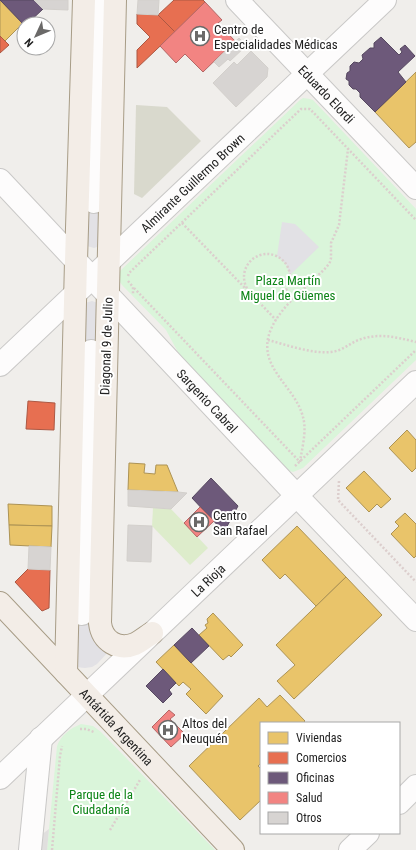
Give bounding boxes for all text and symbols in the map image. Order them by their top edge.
north arrow [16,16,56,56]
place label: Centro de Especialidades Médicas [214,22,338,52]
hospital icon: Centro de Especialidades Médicas [189,25,211,47]
text: N [22,35,36,50]
street label: Eduardo Elordi [295,62,357,127]
street label: Almirante Guillermo Brown [138,130,248,236]
park label: Plaza Martín Miguel de Güemes [241,273,336,303]
street label: Diagonal 9 de Julio [97,297,116,395]
street label: Sargento Cabral [174,366,241,436]
place label: Centro San Rafael [213,508,268,538]
hospital icon: Centro San Rafael [188,511,210,533]
street label: La Rioja [188,561,228,600]
street label: Antártida Argentina [76,685,156,769]
place label: Altos del Neuquén [182,716,228,746]
hospital icon: Altos del Neuquén [157,719,179,741]
legend [260,722,400,834]
text: Viviendas [296,731,342,745]
text: Comercios [296,751,347,765]
text: Oficinas [296,771,334,785]
park label: Parque de la Ciudadanía [69,787,133,817]
text: Salud [296,791,323,805]
text: Otros [296,811,322,825]

